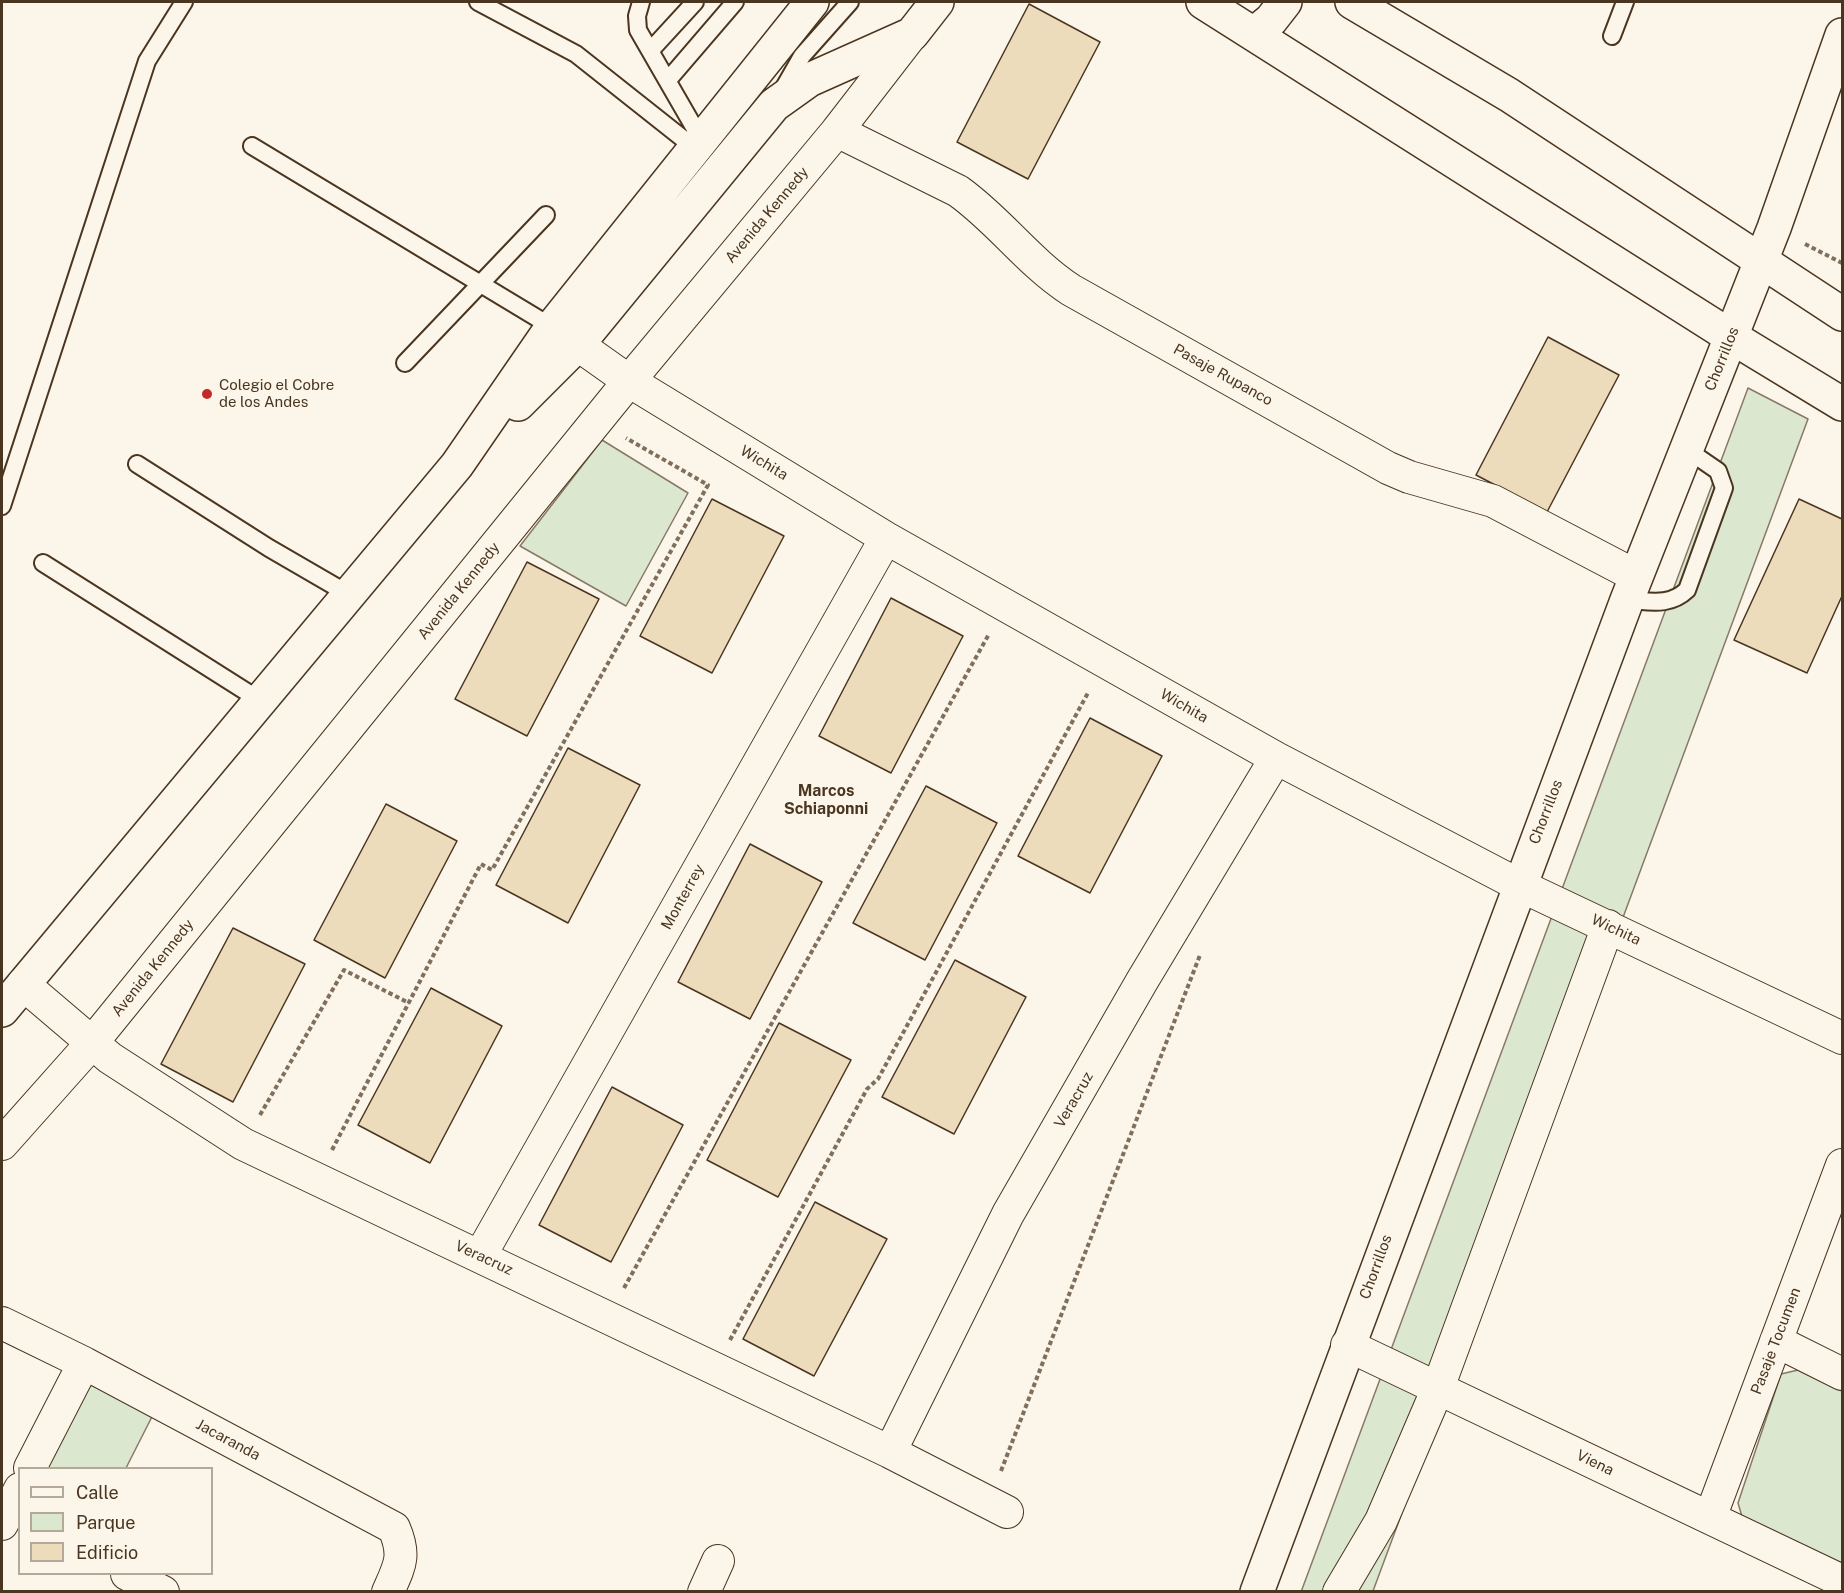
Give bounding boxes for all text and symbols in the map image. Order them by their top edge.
street label: Avenida Kennedy [722,163,812,267]
street label: Chorrillos [1701,324,1743,394]
street label: Pasaje Rupanco [1170,340,1276,410]
place label: Colegio el Cobre de los Andes [219,376,334,411]
marker: Colegio el Cobre de los Andes [200,387,214,401]
street label: Wichita [737,442,791,484]
street label: Avenida Kennedy [414,539,504,643]
street label: Wichita [1157,685,1211,727]
street label: Chorrillos [1526,777,1566,847]
district label: Marcos Schiaponni [784,781,868,819]
street label: Monterrey [658,861,708,933]
street label: Wichita [1588,911,1644,949]
street label: Avenida Kennedy [108,916,198,1020]
street label: Veracruz [1051,1069,1097,1131]
street label: Chorrillos [1356,1232,1396,1302]
street label: Veracruz [452,1237,516,1279]
street label: Pasaje Tocumen [1747,1285,1805,1397]
street label: Jacaranda [193,1416,263,1464]
street label: Viena [1573,1446,1617,1480]
legend [18,1467,213,1575]
text: Calle [76,1482,119,1503]
text: Parque [76,1512,136,1533]
text: Edificio [76,1542,138,1563]

